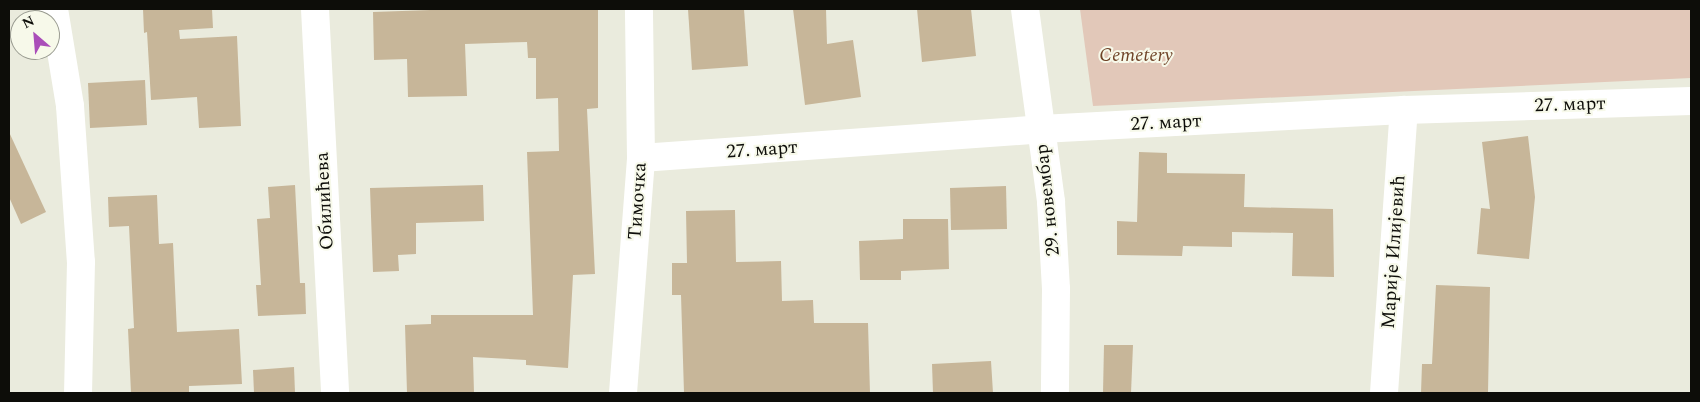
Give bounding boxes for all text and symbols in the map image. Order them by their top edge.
north arrow [10,10,60,60]
text: N [19,10,38,34]
park label: Cemetery [1099,45,1173,67]
street label: 27. март [1534,92,1606,118]
street label: 27. март [1130,110,1202,136]
street label: 27. март [726,136,798,164]
street label: 29. новембар [1031,143,1065,257]
street label: Обилићева [311,151,339,251]
street label: Тимочка [624,162,652,240]
street label: Марије Илијевић [1377,174,1411,330]

